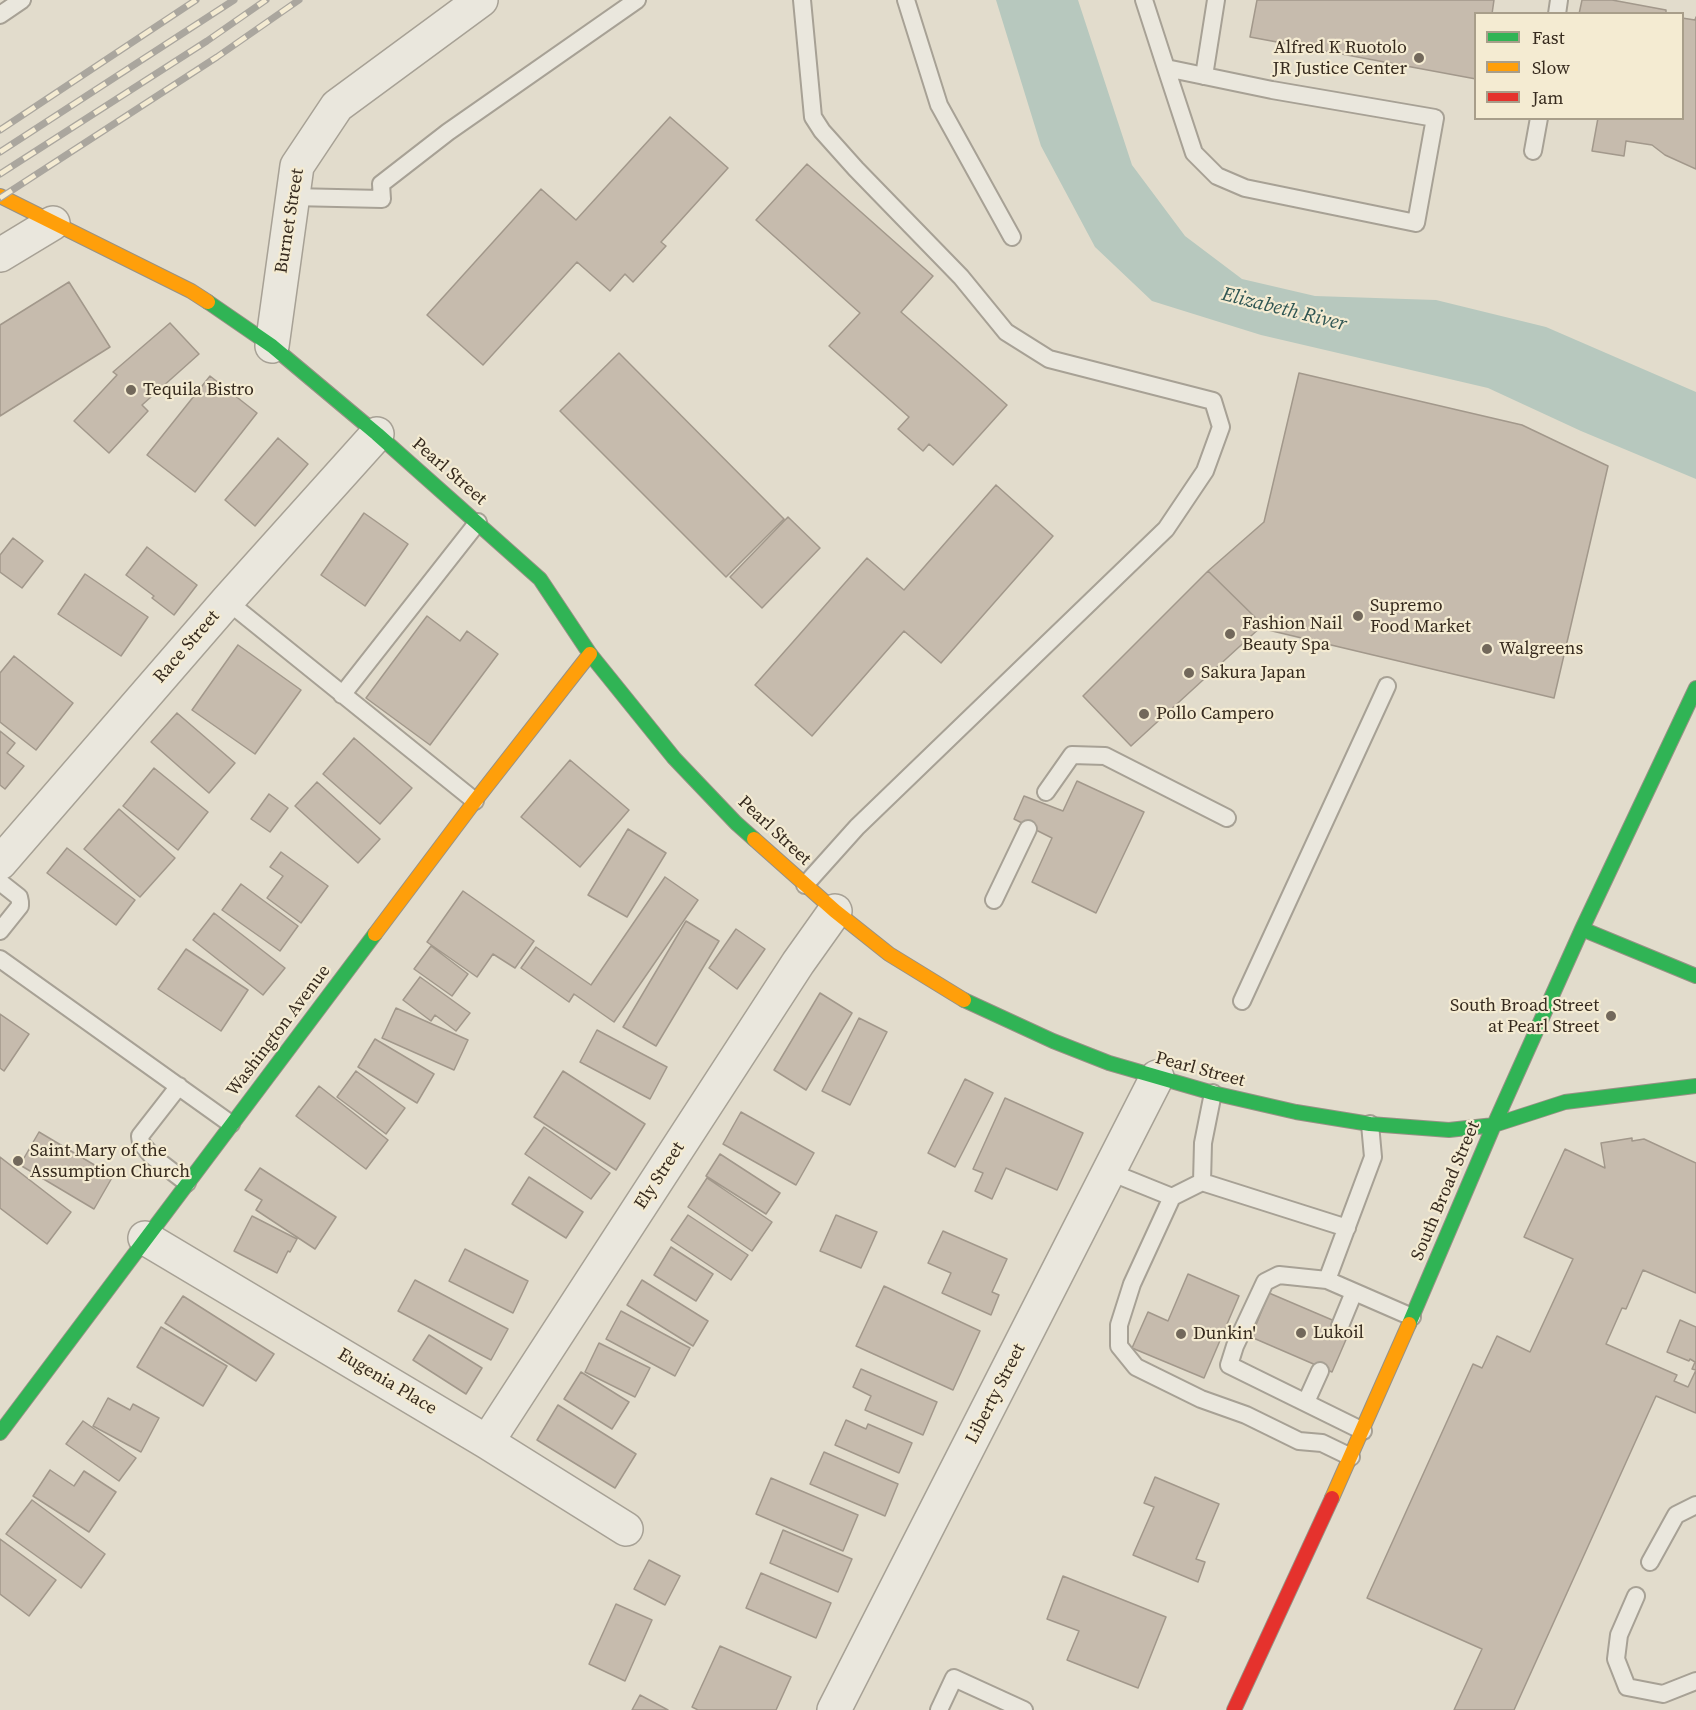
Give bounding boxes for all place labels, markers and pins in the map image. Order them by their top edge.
place label: Alfred K Ruotolo JR Justice Center [1272,37,1407,80]
marker: Alfred K Ruotolo JR Justice Center [1412,51,1426,65]
place label: Tequila Bistro [143,379,254,401]
marker: Tequila Bistro [124,383,138,397]
place label: Supremo Food Market [1370,595,1471,638]
marker: Supremo Food Market [1351,609,1365,623]
place label: Fashion Nail Beauty Spa [1242,613,1343,656]
marker: Fashion Nail Beauty Spa [1223,627,1237,641]
place label: Walgreens [1499,638,1583,660]
marker: Walgreens [1480,642,1494,656]
place label: Sakura Japan [1201,662,1306,684]
marker: Sakura Japan [1182,666,1196,680]
place label: Pollo Campero [1156,703,1274,725]
marker: Pollo Campero [1137,707,1151,721]
place label: South Broad Street at Pearl Street [1450,995,1599,1038]
marker: South Broad Street at Pearl Street [1604,1009,1618,1023]
place label: Saint Mary of the Assumption Church [30,1140,190,1182]
marker: Saint Mary of the Assumption Church [11,1154,25,1168]
place label: Lukoil [1313,1322,1364,1344]
place label: Dunkin' [1193,1323,1256,1345]
marker: Lukoil [1294,1326,1308,1340]
marker: Dunkin' [1174,1327,1188,1341]

